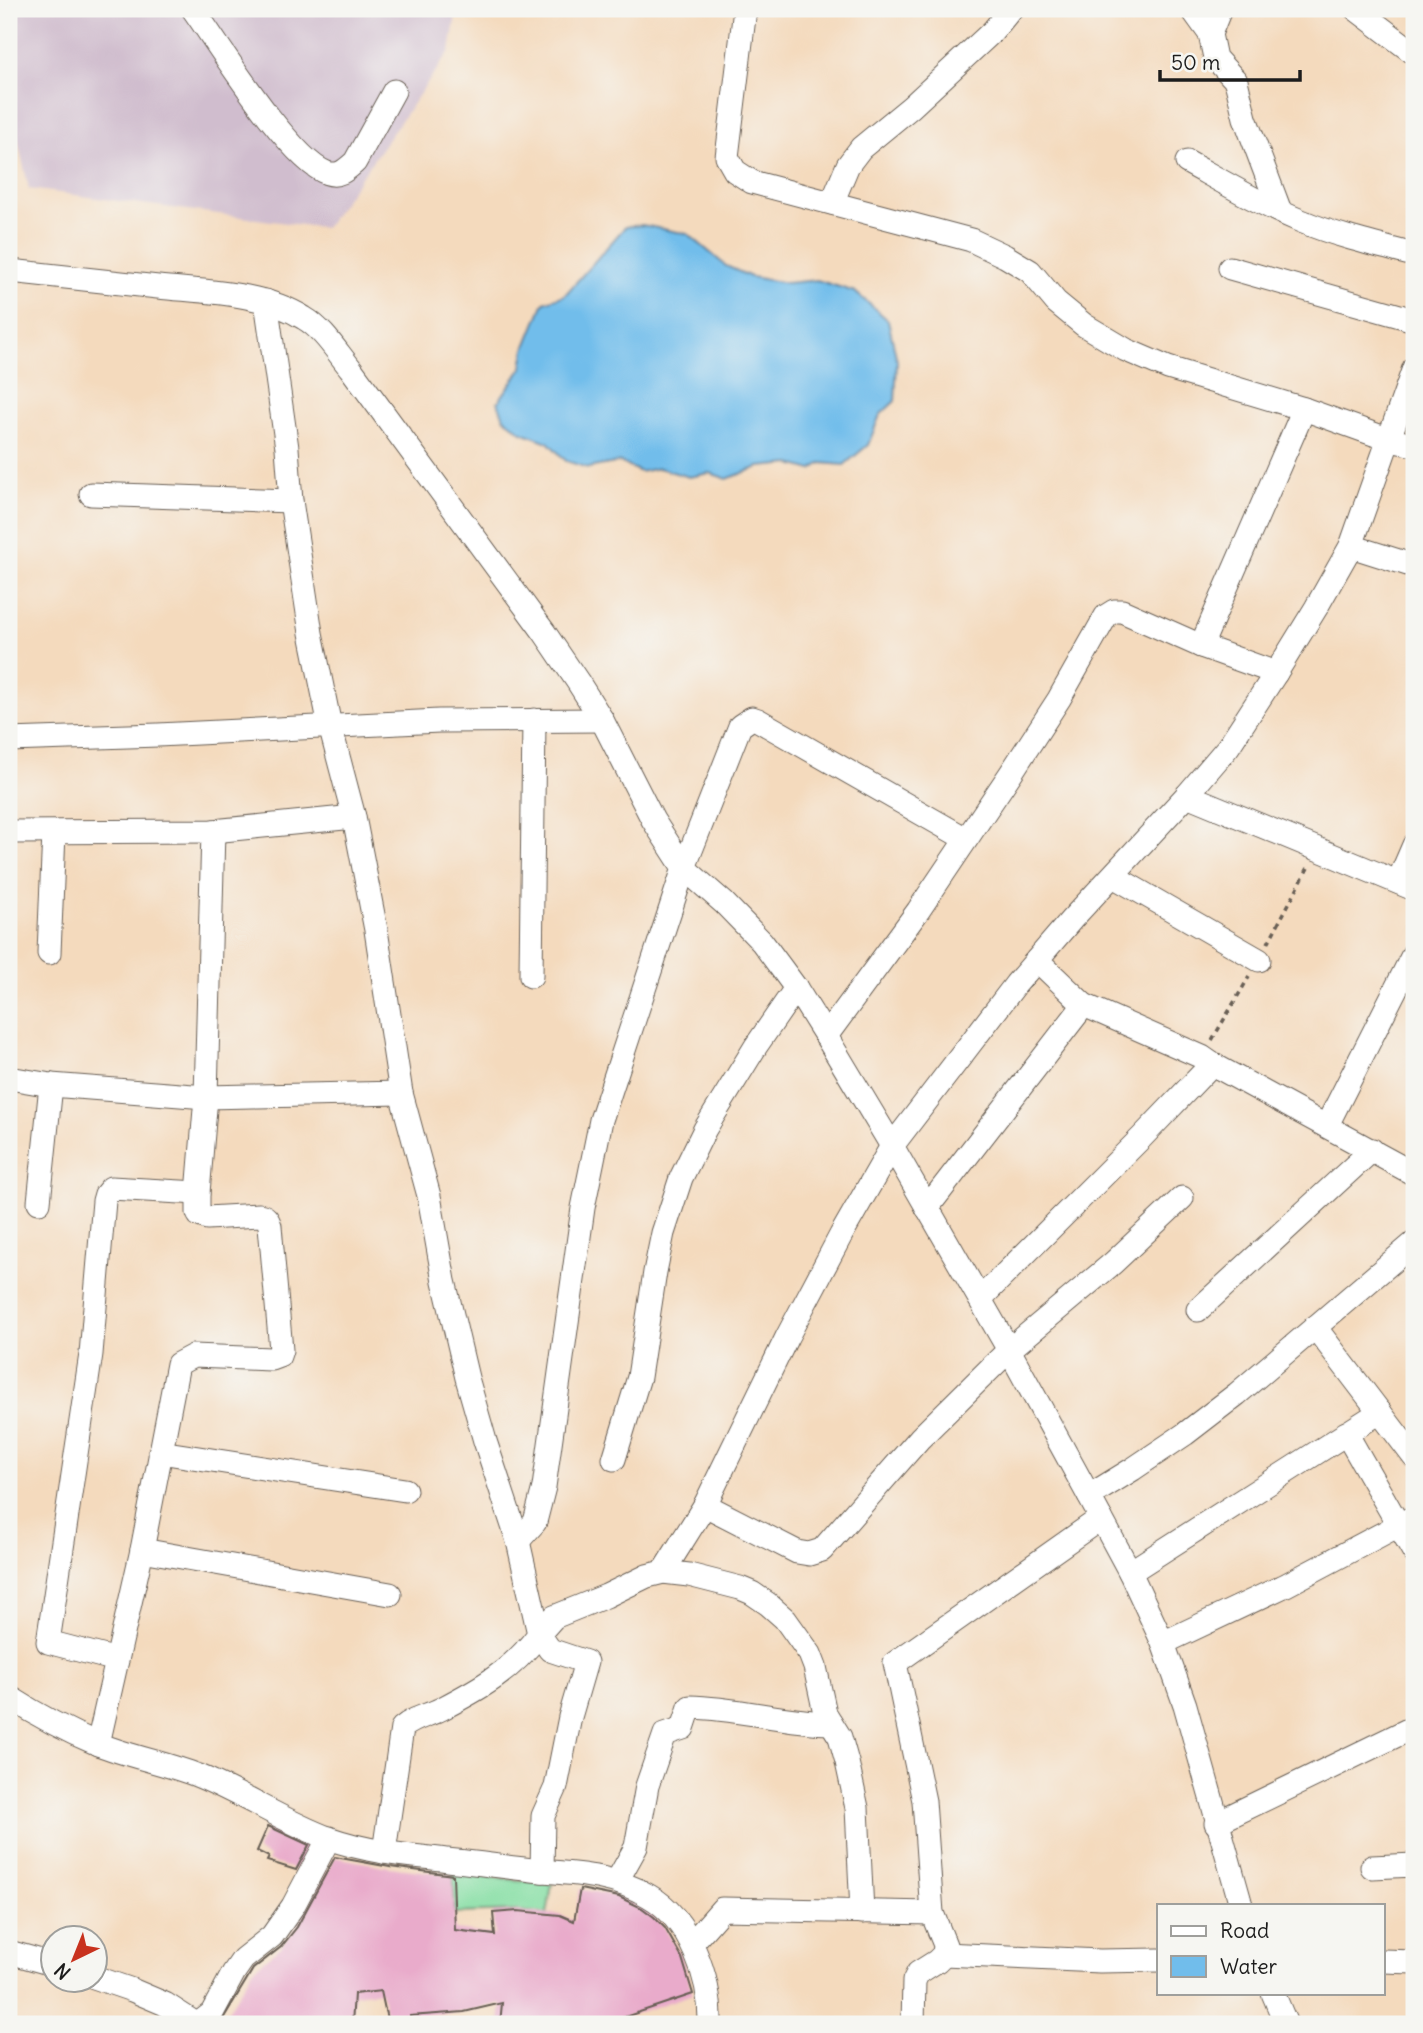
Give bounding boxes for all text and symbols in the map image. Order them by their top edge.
scale bar [1160,38,1300,82]
text: 50 m [1171,49,1220,76]
legend [1157,1904,1384,1994]
text: Road [1220,1917,1269,1944]
north arrow [38,1924,108,1994]
text: Water [1220,1953,1278,1980]
text: N [49,1958,75,1985]

